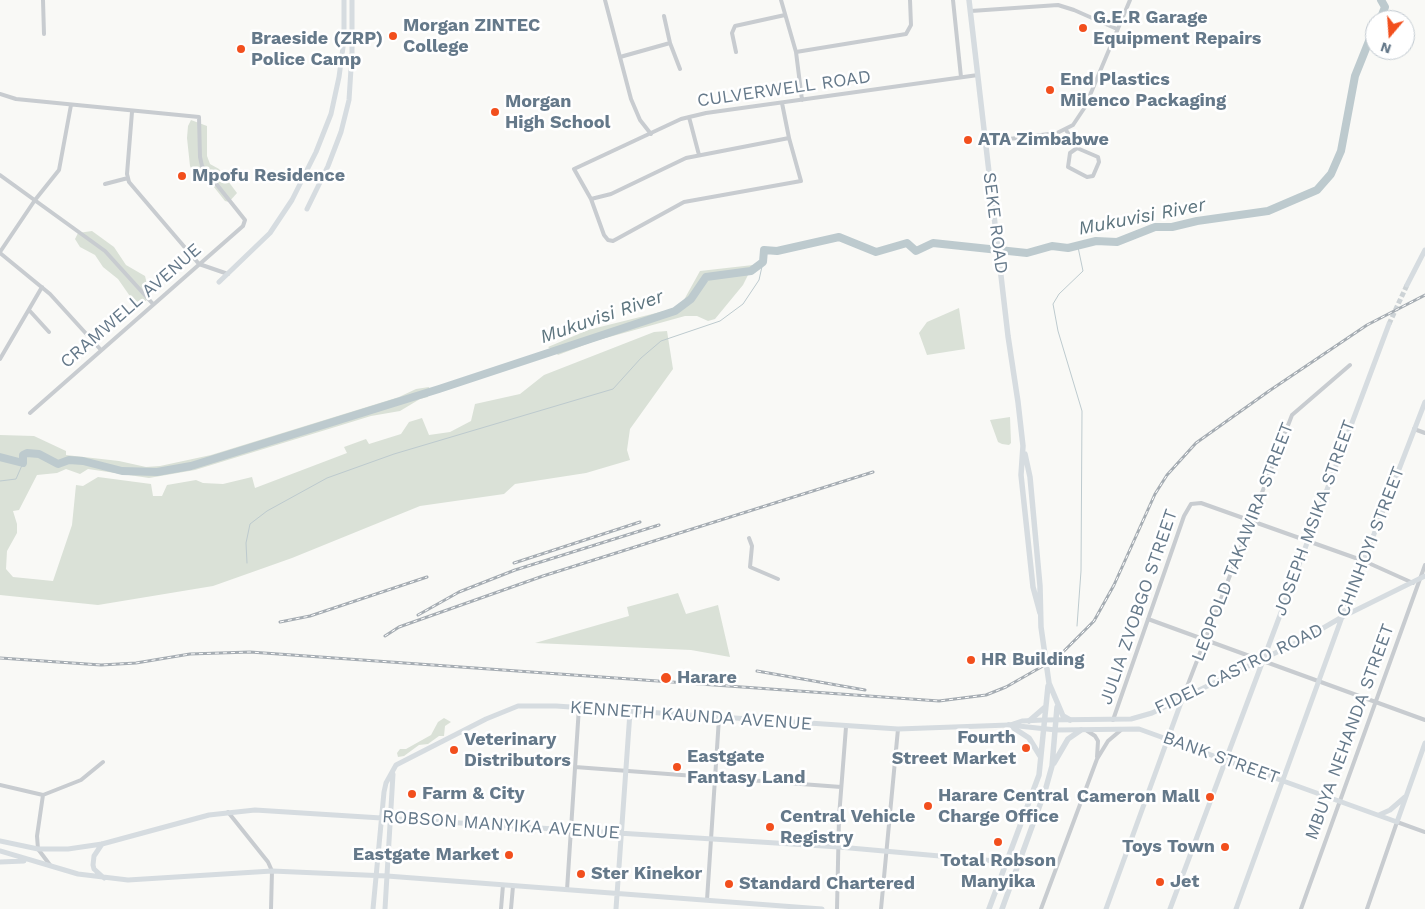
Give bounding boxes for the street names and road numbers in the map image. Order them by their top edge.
street label: CULVERWELL ROAD [696,66,872,112]
street label: SEKE ROAD [978,171,1012,275]
street label: CRAMWELL AVENUE [56,239,206,373]
street label: JOSEPH MSIKA STREET [1269,417,1361,619]
street label: LEOPOLD TAKAWIRA STREET [1187,419,1299,665]
street label: CHINHOYI STREET [1332,464,1410,620]
street label: JULIA ZVOBGO STREET [1095,506,1183,708]
street label: FIDEL CASTRO ROAD [1151,619,1327,719]
street label: MBUYA NEHANDA STREET [1301,621,1399,843]
street label: KENNETH KAUNDA AVENUE [569,697,813,735]
street label: BANK STREET [1160,727,1282,789]
street label: ROBSON MANYIKA AVENUE [381,806,621,844]

